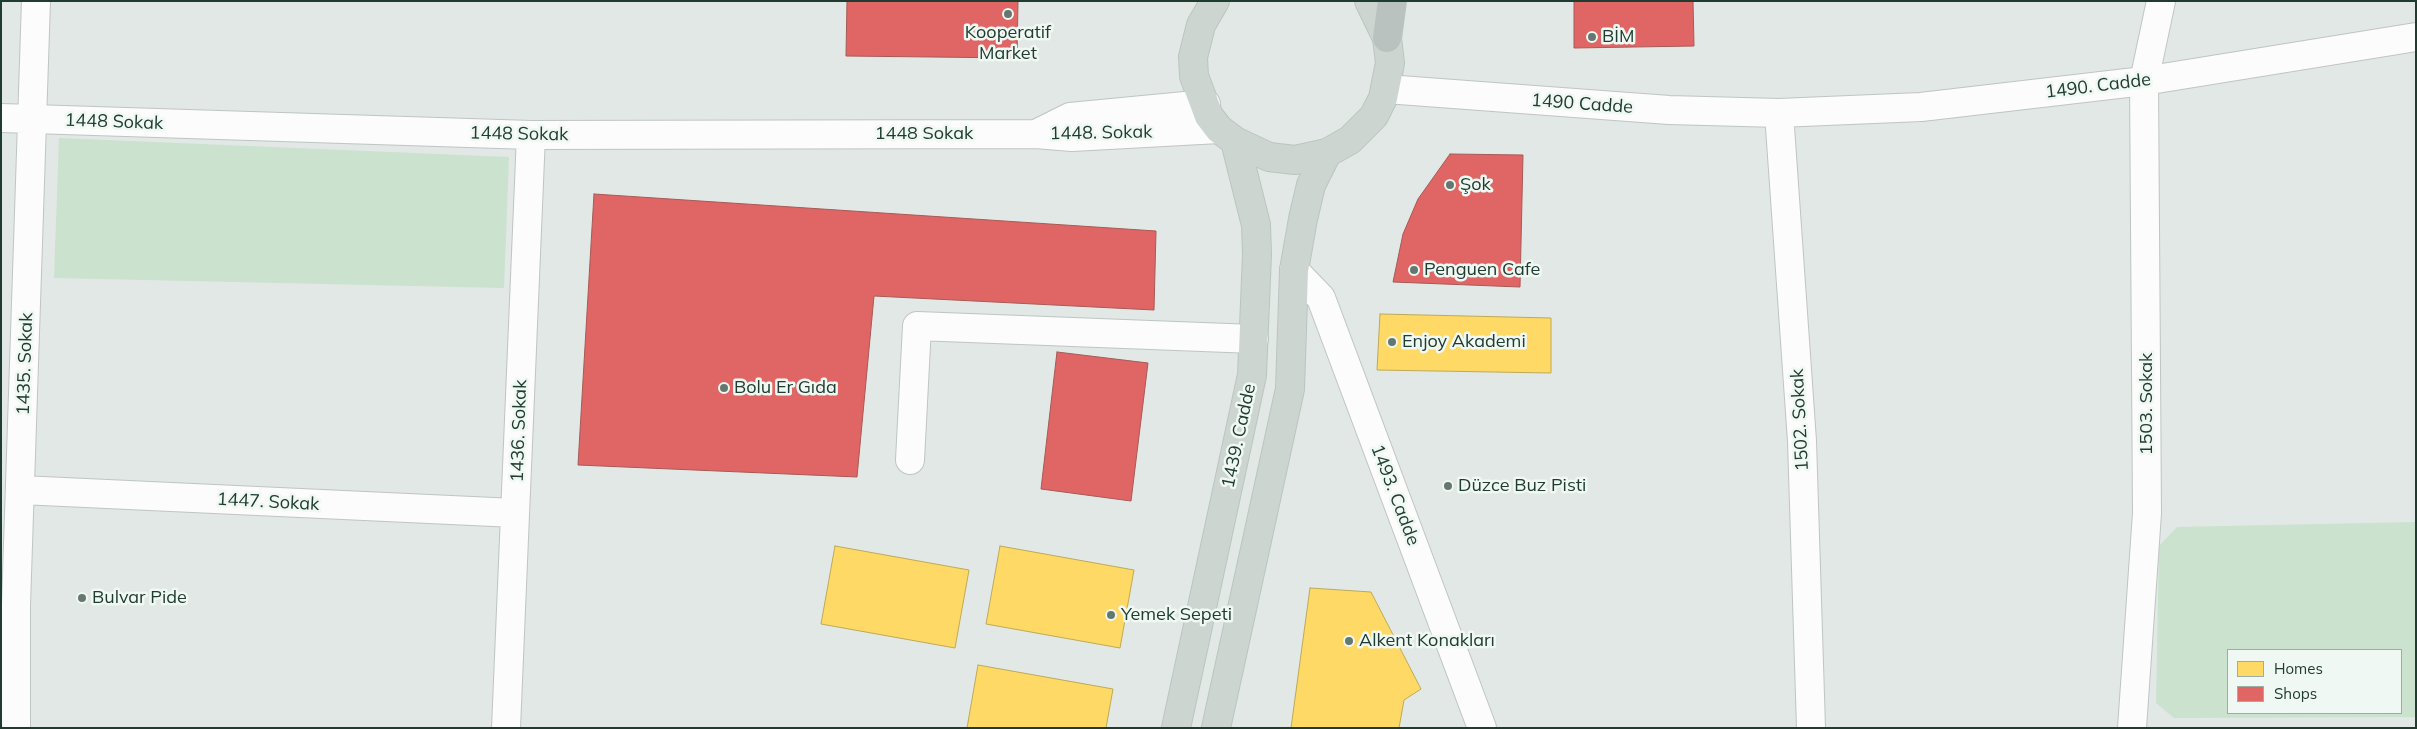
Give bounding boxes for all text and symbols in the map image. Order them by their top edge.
marker: Kooperatif Market [1002,8,1014,20]
place label: Kooperatif Market [965,22,1051,64]
place label: BİM [1602,26,1634,48]
marker: BİM [1586,31,1598,43]
street label: 1490. Cadde [2044,69,2152,103]
street label: 1490 Cadde [1530,90,1634,118]
street label: 1448 Sokak [64,109,164,135]
street label: 1448. Sokak [1049,121,1153,145]
street label: 1448 Sokak [469,122,569,146]
street label: 1448 Sokak [875,123,973,145]
place label: Şok [1460,174,1491,196]
marker: Şok [1444,179,1456,191]
place label: Penguen Cafe [1424,259,1540,281]
marker: Penguen Cafe [1408,264,1420,276]
street label: 1435. Sokak [12,312,38,416]
place label: Enjoy Akademi [1402,331,1526,353]
marker: Enjoy Akademi [1386,336,1398,348]
street label: 1503. Sokak [2136,353,2158,455]
street label: 1502. Sokak [1787,368,1813,472]
place label: Bolu Er Gıda [734,377,837,399]
street label: 1436. Sokak [506,379,532,483]
marker: Bolu Er Gıda [718,382,730,394]
street label: 1439. Cadde [1217,382,1261,490]
street label: 1493. Cadde [1366,442,1424,548]
place label: Düzce Buz Pisti [1458,475,1586,497]
marker: Düzce Buz Pisti [1442,480,1454,492]
street label: 1447. Sokak [216,489,320,515]
place label: Bulvar Pide [92,587,187,609]
marker: Bulvar Pide [76,592,88,604]
place label: Yemek Sepeti [1121,604,1232,626]
marker: Yemek Sepeti [1105,609,1117,621]
place label: Alkent Konakları [1359,630,1495,652]
marker: Alkent Konakları [1343,635,1355,647]
legend [2227,649,2402,714]
text: Homes [2274,659,2323,678]
text: Shops [2274,684,2317,703]

